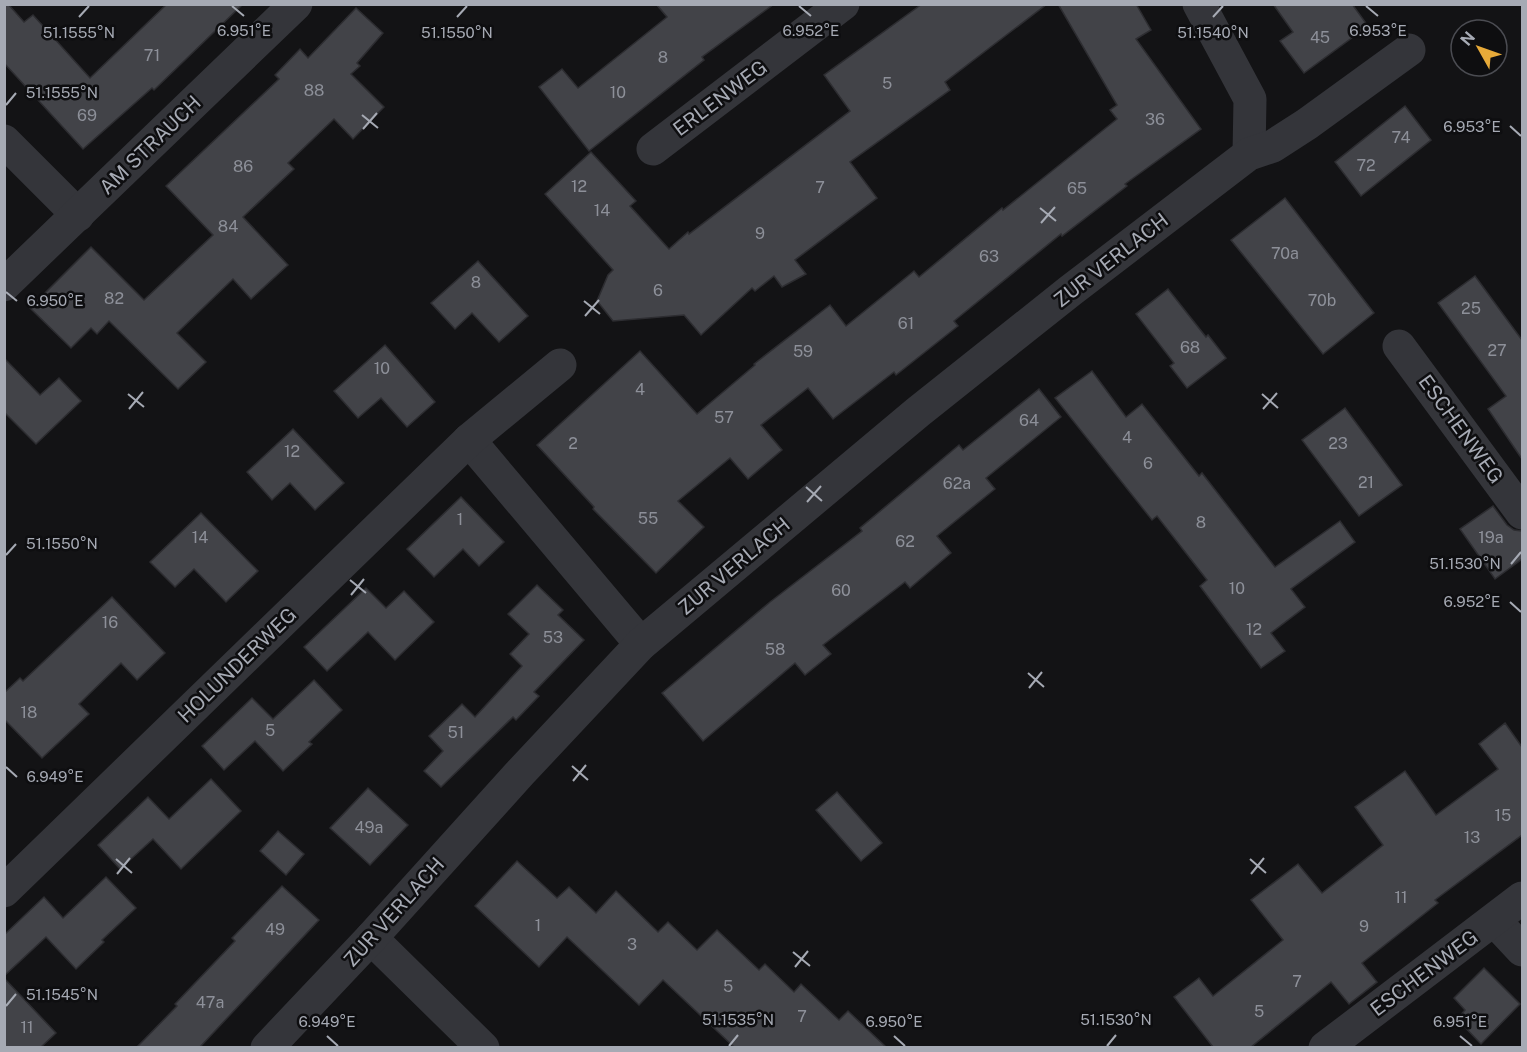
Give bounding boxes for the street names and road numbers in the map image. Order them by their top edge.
street label: ERLENWEG [668,55,772,141]
street label: AM STRAUCH [94,91,206,199]
street label: ZUR VERLACH [1049,208,1173,312]
street label: ESCHENWEG [1414,370,1508,488]
street label: ZUR VERLACH [673,512,795,620]
street label: HOLUNDERWEG [173,602,301,728]
street label: ZUR VERLACH [339,852,449,972]
street label: ESCHENWEG [1365,925,1483,1021]

